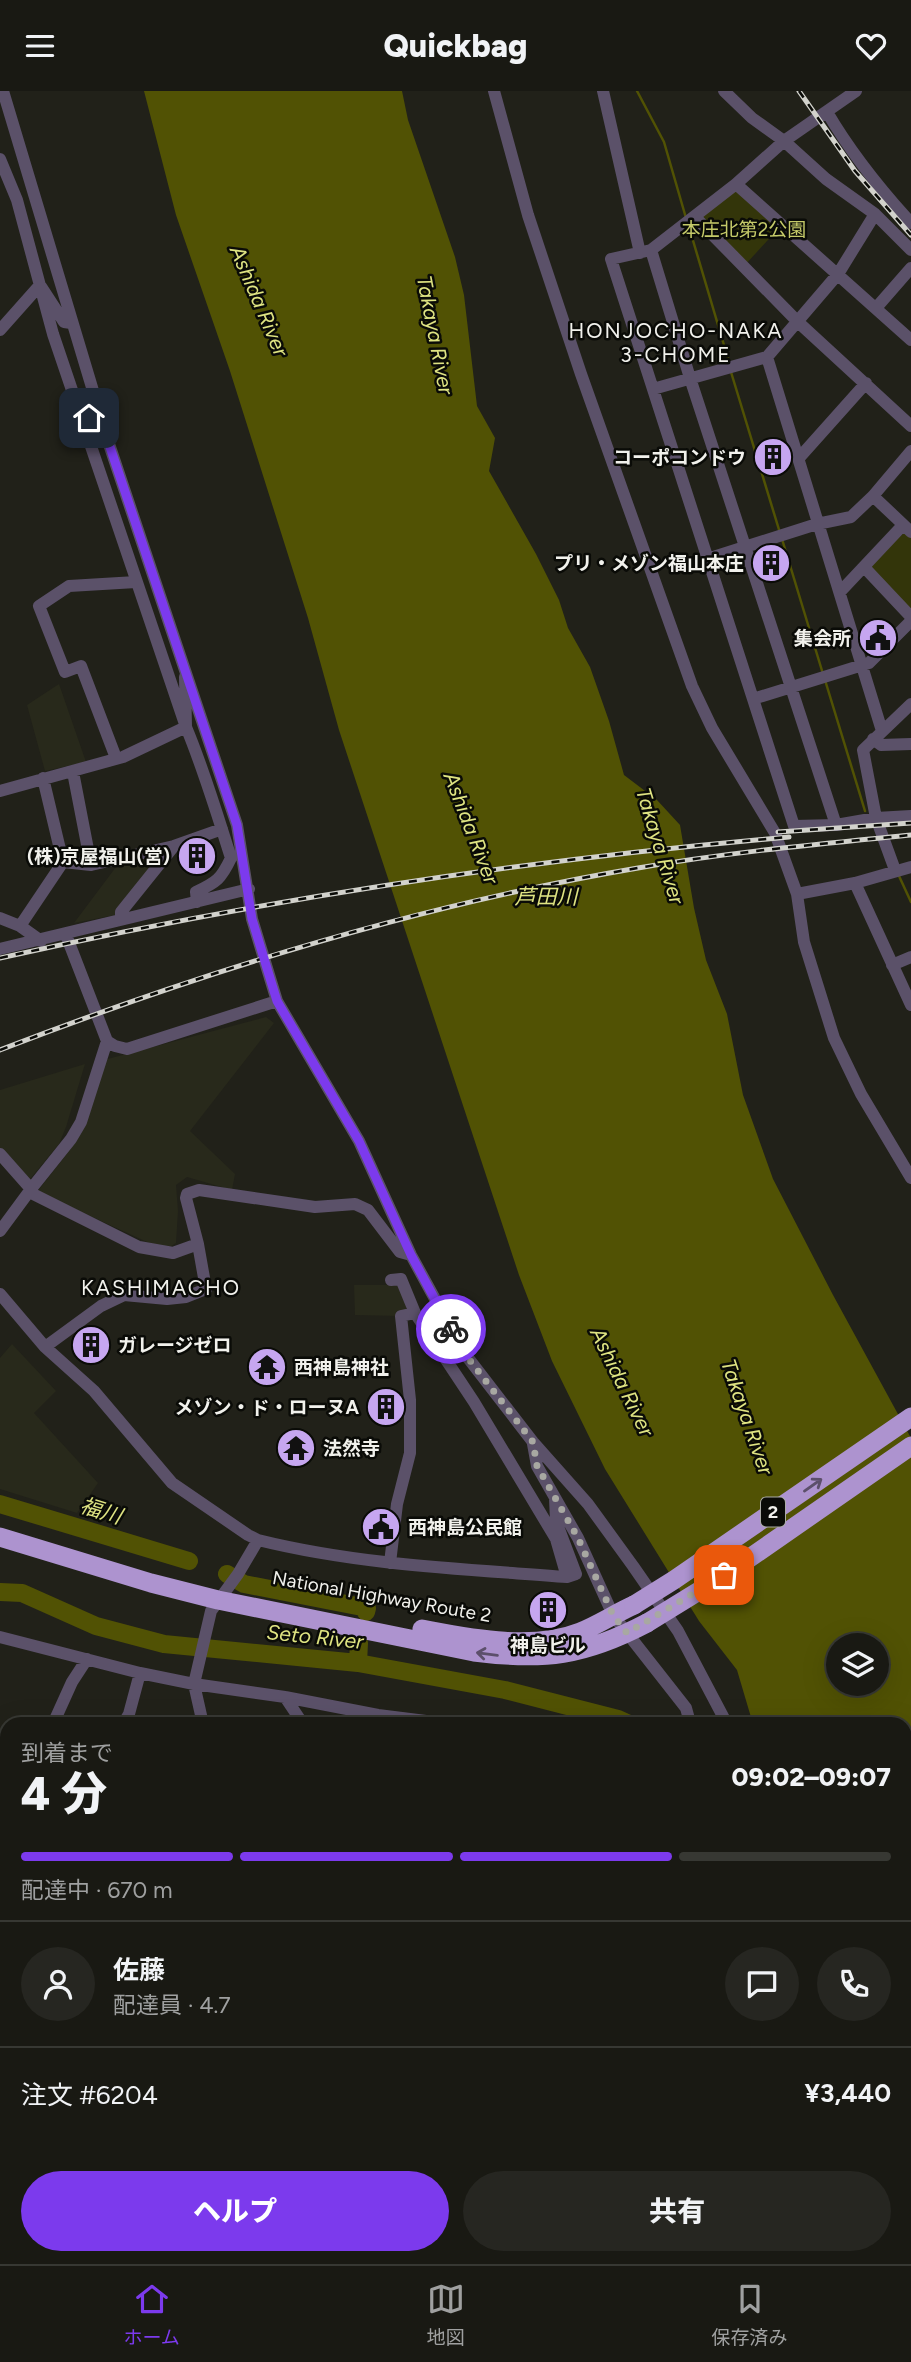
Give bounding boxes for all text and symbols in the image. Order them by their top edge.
icon: menu [21,27,59,65]
text: Quickbag [383,27,528,65]
icon: heart [852,27,890,65]
park label: 本庄北第2公園 [682,218,806,241]
water label: Ashida River [225,241,294,361]
water label: Takaya River [412,273,459,397]
district label: HONJOCHO-NAKA 3-CHOME [569,318,783,367]
pin [59,388,119,448]
icon: home [70,399,108,437]
building icon: コーポコンドウ [752,436,794,478]
place label: コーポコンドウ [613,446,746,469]
building icon: プリ・メゾン福山本庄 [750,542,792,584]
place label: プリ・メゾン福山本庄 [554,552,744,575]
public building icon: 集会所 [857,617,899,659]
place label: 集会所 [794,627,851,650]
water label: Ashida River [438,767,505,888]
water label: Takaya River [631,785,690,908]
building icon: (株)京屋福山(営) [176,835,218,877]
place label: (株)京屋福山(営) [27,845,170,868]
water label: 芦田川 [515,884,579,909]
district label: KASHIMACHO [81,1275,241,1300]
courier [416,1294,486,1364]
icon: bike [432,1310,470,1348]
water label: Ashida River [585,1322,660,1441]
building icon: ガレージゼロ [70,1324,112,1366]
place label: ガレージゼロ [118,1334,232,1357]
temple icon: 西神島神社 [246,1346,288,1388]
place label: 西神島神社 [294,1356,389,1379]
water label: Takaya River [716,1356,779,1479]
building icon: メゾン・ド・ローヌA [365,1386,407,1428]
place label: メゾン・ド・ローヌA [174,1396,359,1419]
temple icon: 法然寺 [275,1427,317,1469]
place label: 法然寺 [323,1437,380,1460]
one-way arrow [802,1478,822,1492]
water label: 福川 [77,1492,127,1529]
road number: 2 [761,1497,785,1527]
public building icon: 西神島公民館 [360,1506,402,1548]
place label: 西神島公民館 [408,1516,522,1539]
pin [694,1545,754,1605]
icon: bag [705,1556,743,1594]
street label: National Highway Route 2 [271,1566,493,1627]
building icon: 神島ビル [527,1589,569,1631]
water label: Seto River [265,1619,366,1654]
map controls [826,1633,889,1696]
button: layers [826,1633,889,1696]
place label: 神島ビル [510,1634,586,1657]
one-way arrow [476,1647,499,1660]
text: 到着まで [21,1739,113,1767]
text: 09:02–09:07 [732,1761,891,1793]
text: 4 分 [21,1766,107,1822]
text: 配達中 · 670 m [21,1876,173,1904]
button: person [21,1947,95,2021]
button: chat [725,1947,799,2021]
button: phone [817,1947,891,2021]
text: 佐藤 [113,1954,165,1986]
text: 配達員 · 4.7 [113,1991,231,2019]
text: ¥3,440 [805,2077,891,2109]
text: 注文 #6204 [21,2079,158,2111]
button: ヘルプ [21,2171,449,2251]
button: 共有 [463,2171,891,2251]
tab: ホーム [123,2280,180,2349]
tab: 地図 [427,2280,465,2349]
tab: 保存済み [712,2280,788,2349]

